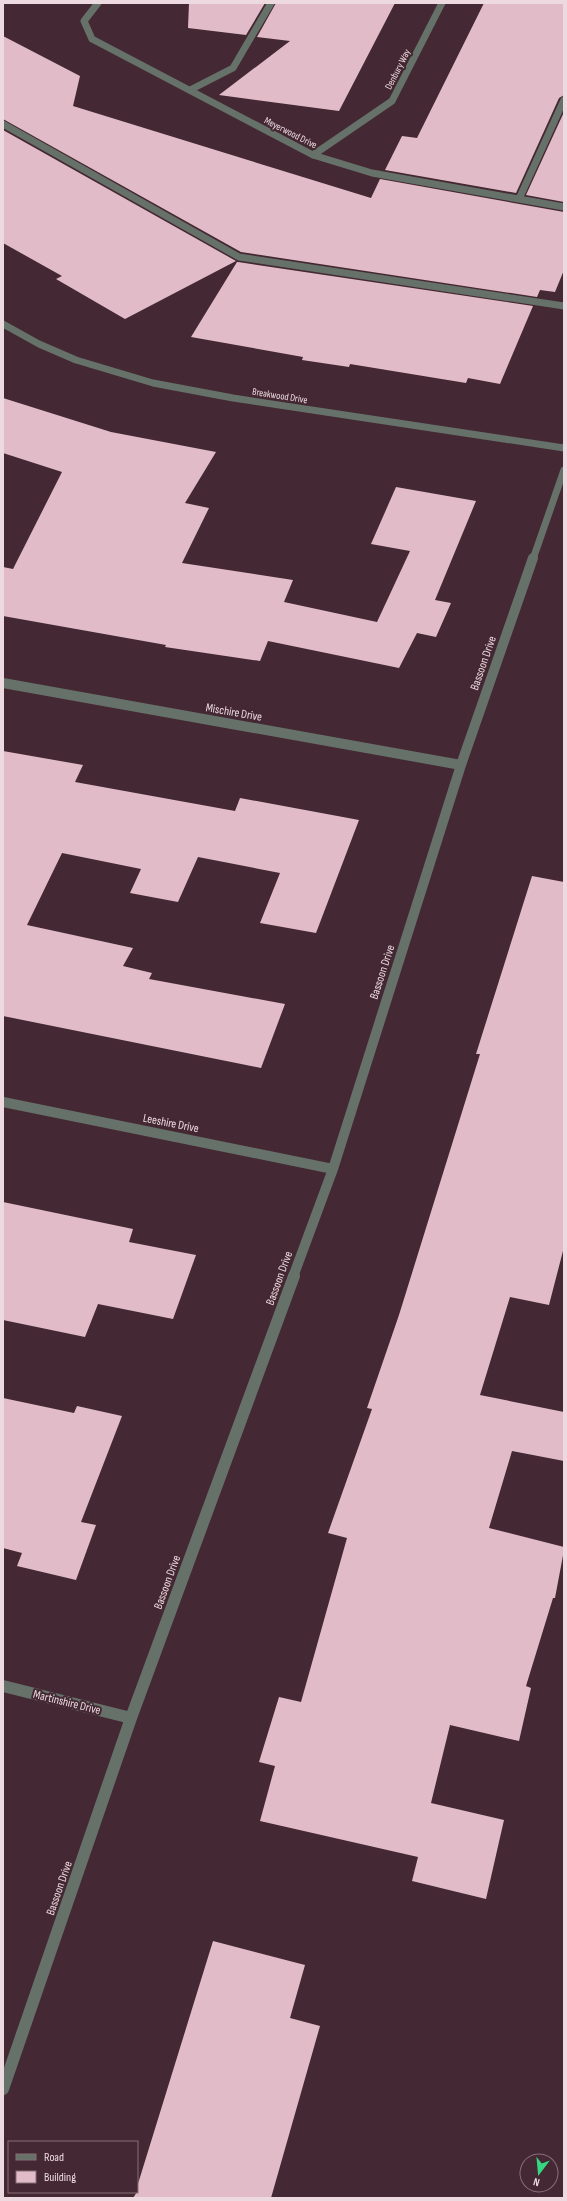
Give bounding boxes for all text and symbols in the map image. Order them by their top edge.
street label: Denbury Way [383,47,413,92]
street label: Meyerwood Drive [262,114,319,151]
street label: Breakwood Drive [251,386,308,406]
street label: Bassoon Drive [467,634,500,692]
street label: Mischire Drive [205,700,263,725]
street label: Bassoon Drive [367,943,398,1001]
street label: Leeshire Drive [142,1111,200,1136]
street label: Bassoon Drive [263,1249,296,1307]
street label: Bassoon Drive [151,1553,184,1611]
street label: Martinshire Drive [32,1687,102,1718]
street label: Bassoon Drive [43,1859,76,1917]
legend [8,2141,138,2193]
text: Road [44,2150,64,2165]
north arrow [519,2153,559,2193]
text: Building [44,2170,76,2185]
text: N [532,2175,541,2189]

